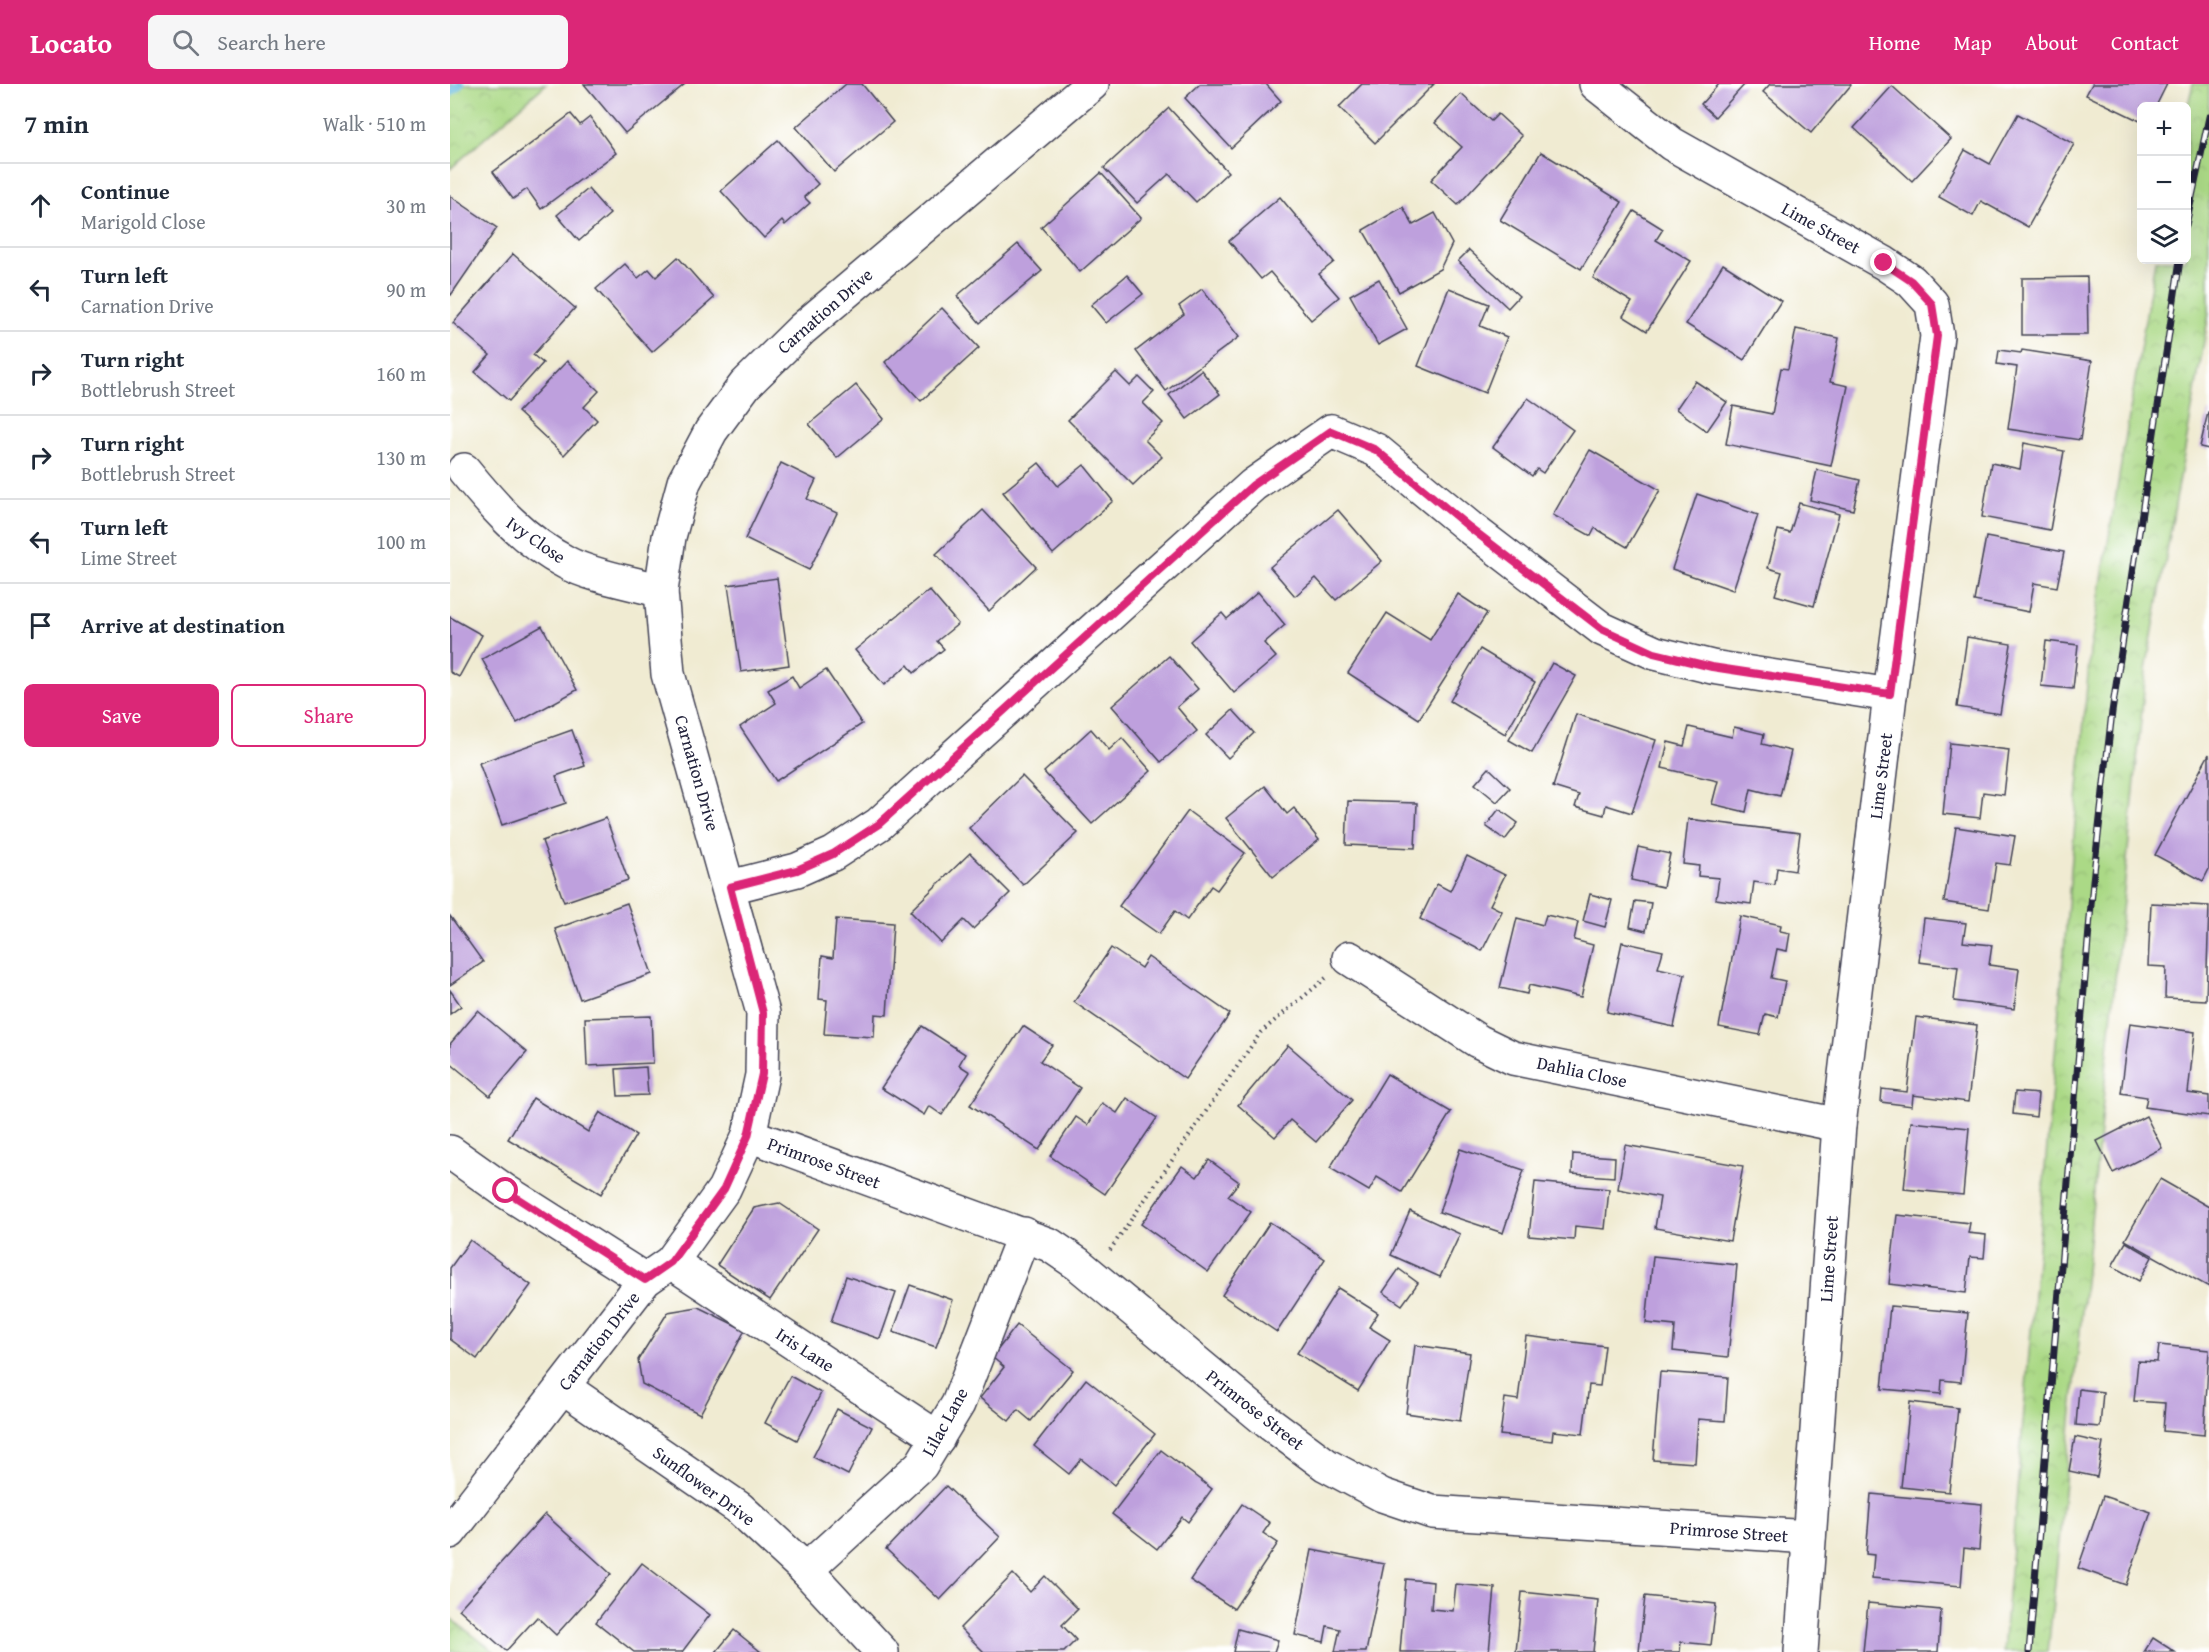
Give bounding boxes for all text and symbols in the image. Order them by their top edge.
search box [148,15,568,69]
text: Locato [30,22,112,63]
icon: search [169,26,202,59]
text: Search here [217,26,326,58]
text: Home [1869,27,1920,58]
text: Map [1953,27,1992,58]
text: About [2025,27,2078,58]
text: Contact [2111,27,2179,58]
map controls [2137,102,2191,264]
button: + [2137,102,2191,156]
text: 7 min [24,104,89,143]
text: Walk · 510 m [323,109,426,138]
button: − [2137,156,2191,210]
text: Continue [81,175,170,207]
icon: ahead [24,189,57,222]
text: 30 m [386,191,426,220]
street label: Lime Street [1777,195,1866,261]
text: Marigold Close [81,207,206,236]
button: layers [2137,210,2191,264]
route end [1870,249,1896,275]
text: Turn left [81,259,168,291]
street label: Carnation Drive [771,261,879,360]
icon: left [24,273,57,306]
text: 90 m [386,275,426,304]
text: Carnation Drive [81,291,214,320]
text: Turn right [81,343,184,375]
icon: right [24,357,57,390]
text: 160 m [376,359,426,388]
text: Bottlebrush Street [81,375,235,404]
text: Turn right [81,427,184,459]
icon: right [24,441,57,474]
text: 130 m [376,443,426,472]
text: Bottlebrush Street [81,459,235,488]
street label: Ivy Close [501,509,571,570]
text: Turn left [81,511,168,543]
icon: left [24,525,57,558]
text: 100 m [376,527,426,556]
text: Lime Street [81,543,177,572]
icon: arrive [24,609,57,642]
text: Arrive at destination [81,609,285,641]
button: Save [24,684,219,747]
button: Share [231,684,426,747]
street label: Carnation Drive [668,712,727,834]
street label: Lime Street [1862,731,1899,821]
street label: Dahlia Close [1534,1049,1630,1094]
street label: Primrose Street [764,1130,885,1196]
route start [492,1177,518,1203]
street label: Lime Street [1812,1214,1845,1303]
street label: Carnation Drive [551,1285,646,1396]
street label: Iris Lane [771,1321,840,1379]
street label: Primrose Street [1200,1363,1311,1457]
street label: Lilac Lane [915,1382,975,1461]
street label: Sunflower Drive [647,1439,761,1532]
street label: Primrose Street [1669,1514,1790,1549]

